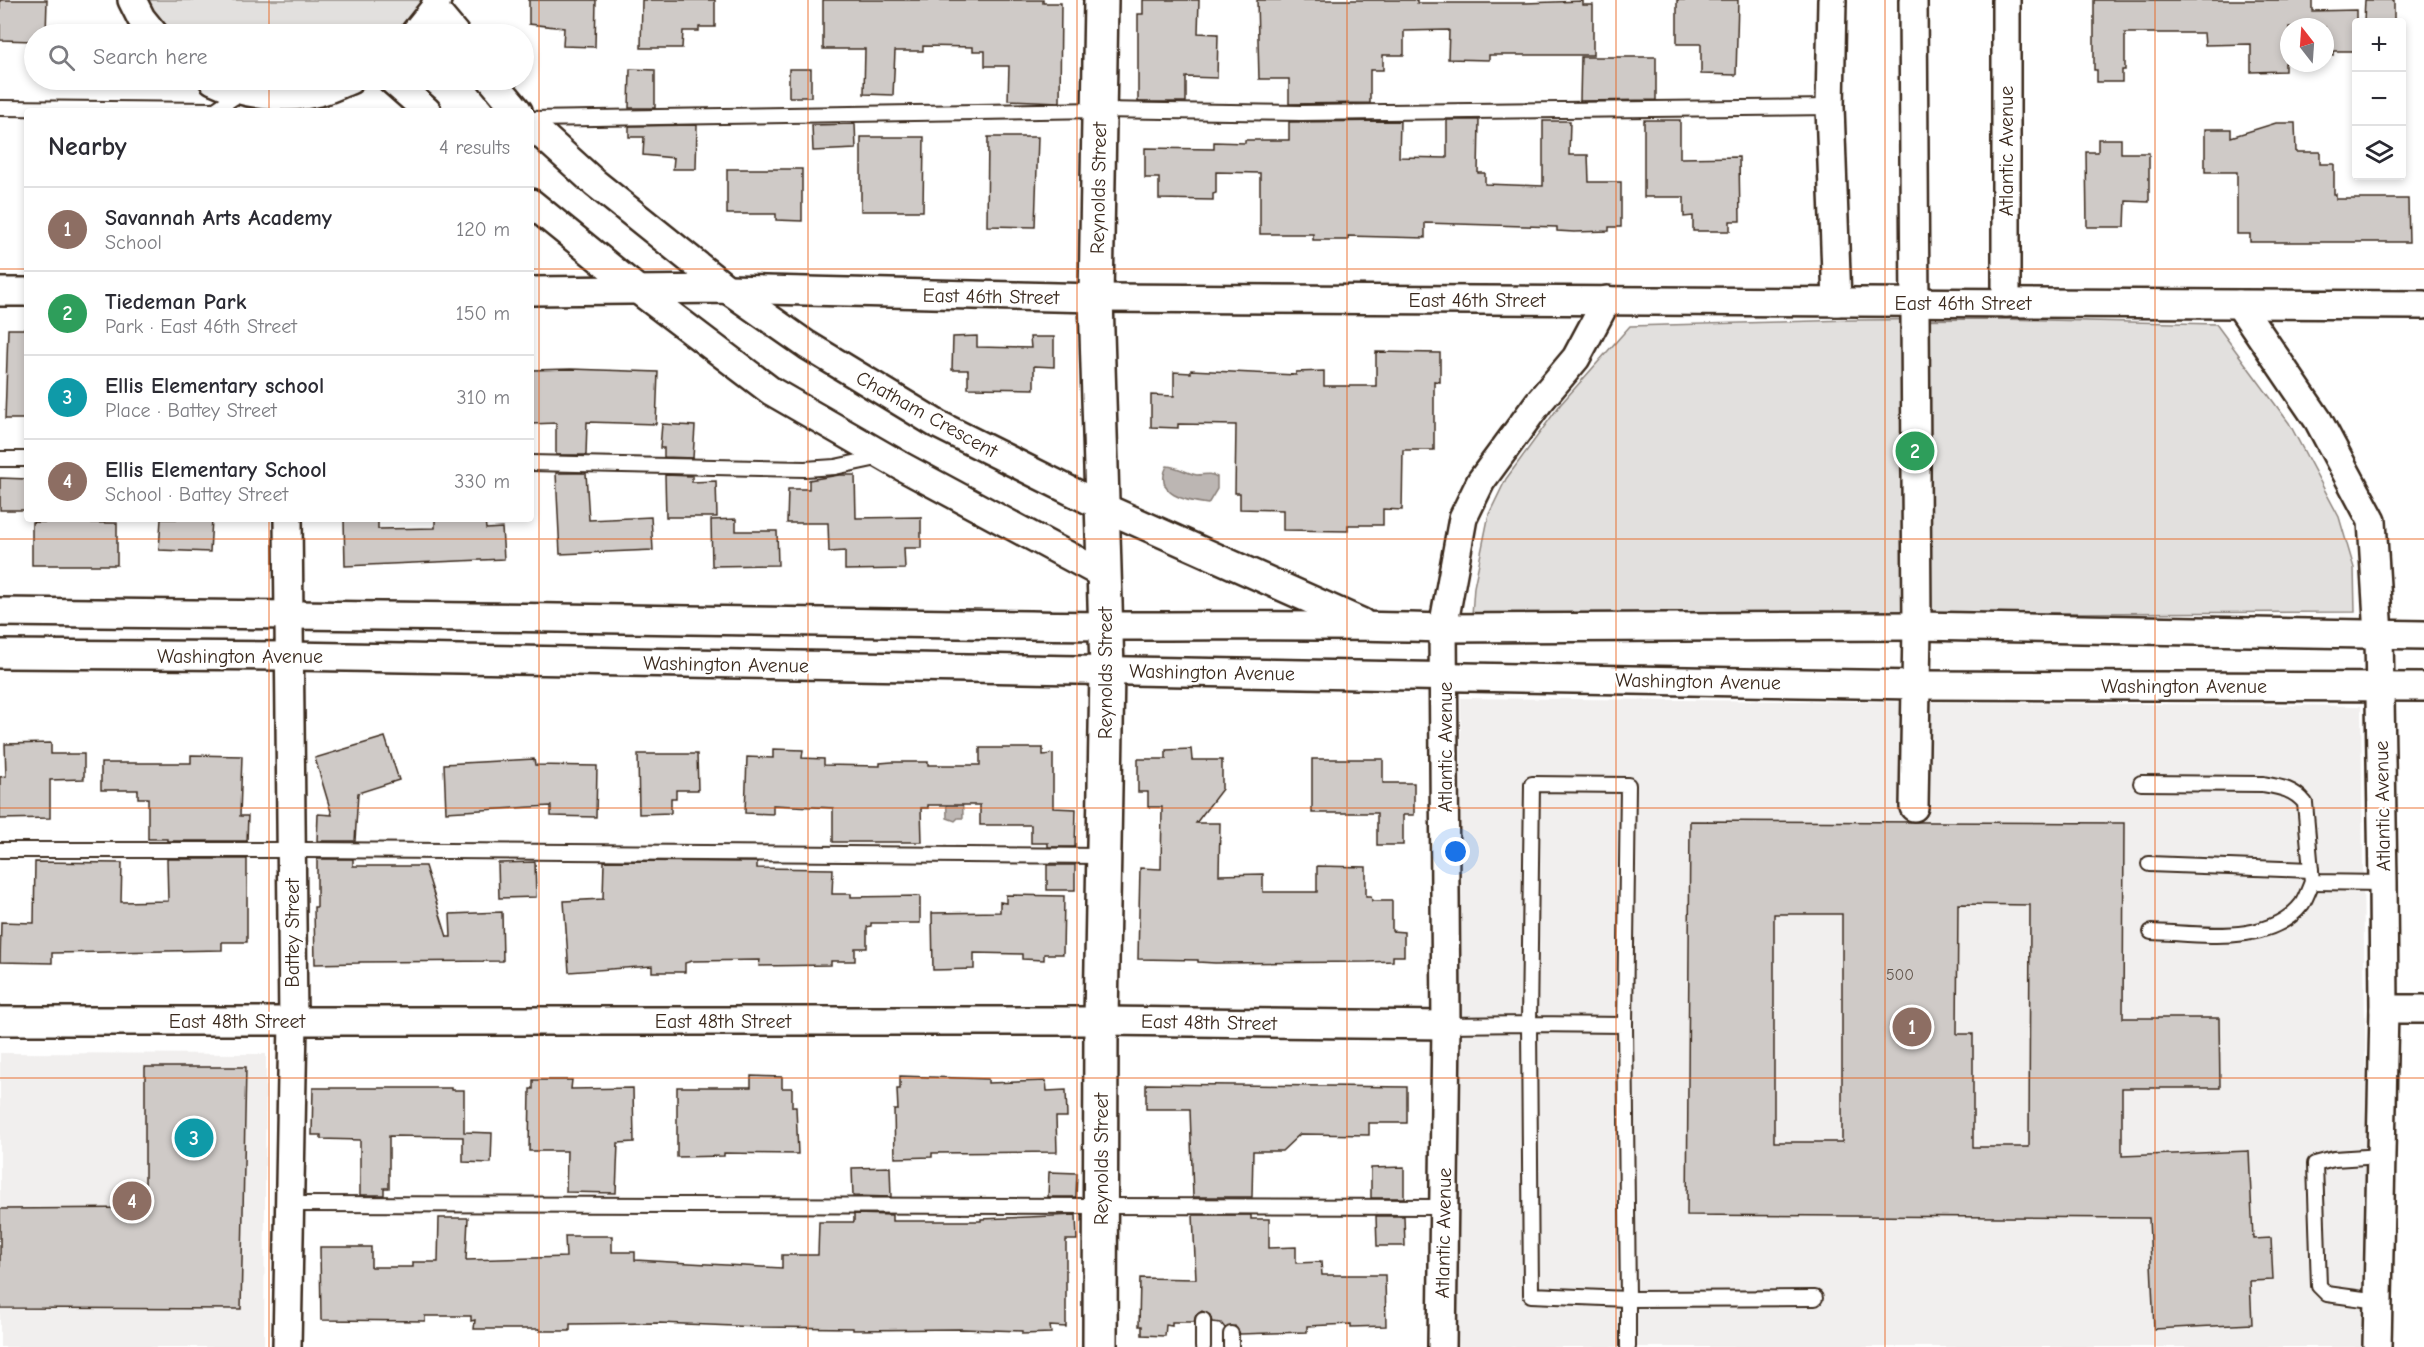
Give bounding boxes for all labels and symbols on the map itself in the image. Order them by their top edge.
north arrow [2280,18,2334,72]
street label: Atlantic Avenue [1995,86,2018,216]
street label: Reynolds Street [1086,120,1111,254]
street label: East 46th Street [922,284,1061,309]
street label: East 46th Street [1409,289,1547,312]
street label: East 46th Street [1895,292,2033,315]
street label: Chatham Crescent [852,366,1002,463]
pin: 2 [1896,428,1934,474]
street label: Reynolds Street [1094,606,1117,739]
street label: Washington Avenue [157,645,323,668]
street label: Washington Avenue [643,652,809,677]
street label: Washington Avenue [1129,660,1295,685]
street label: Washington Avenue [1615,669,1781,694]
street label: Washington Avenue [2101,675,2267,698]
street label: Atlantic Avenue [1434,682,1457,812]
street label: Atlantic Avenue [2370,741,2395,871]
your location [1441,837,1470,866]
street label: Battey Street [281,877,304,988]
house number: 500 [1886,966,1914,984]
pin: 1 [1892,1004,1932,1050]
street label: East 48th Street [169,1010,306,1033]
street label: East 48th Street [655,1010,792,1033]
street label: East 48th Street [1141,1010,1279,1035]
street label: Reynolds Street [1090,1092,1113,1225]
pin: 3 [174,1116,214,1160]
street label: Atlantic Avenue [1431,1168,1456,1298]
pin: 4 [112,1178,152,1224]

